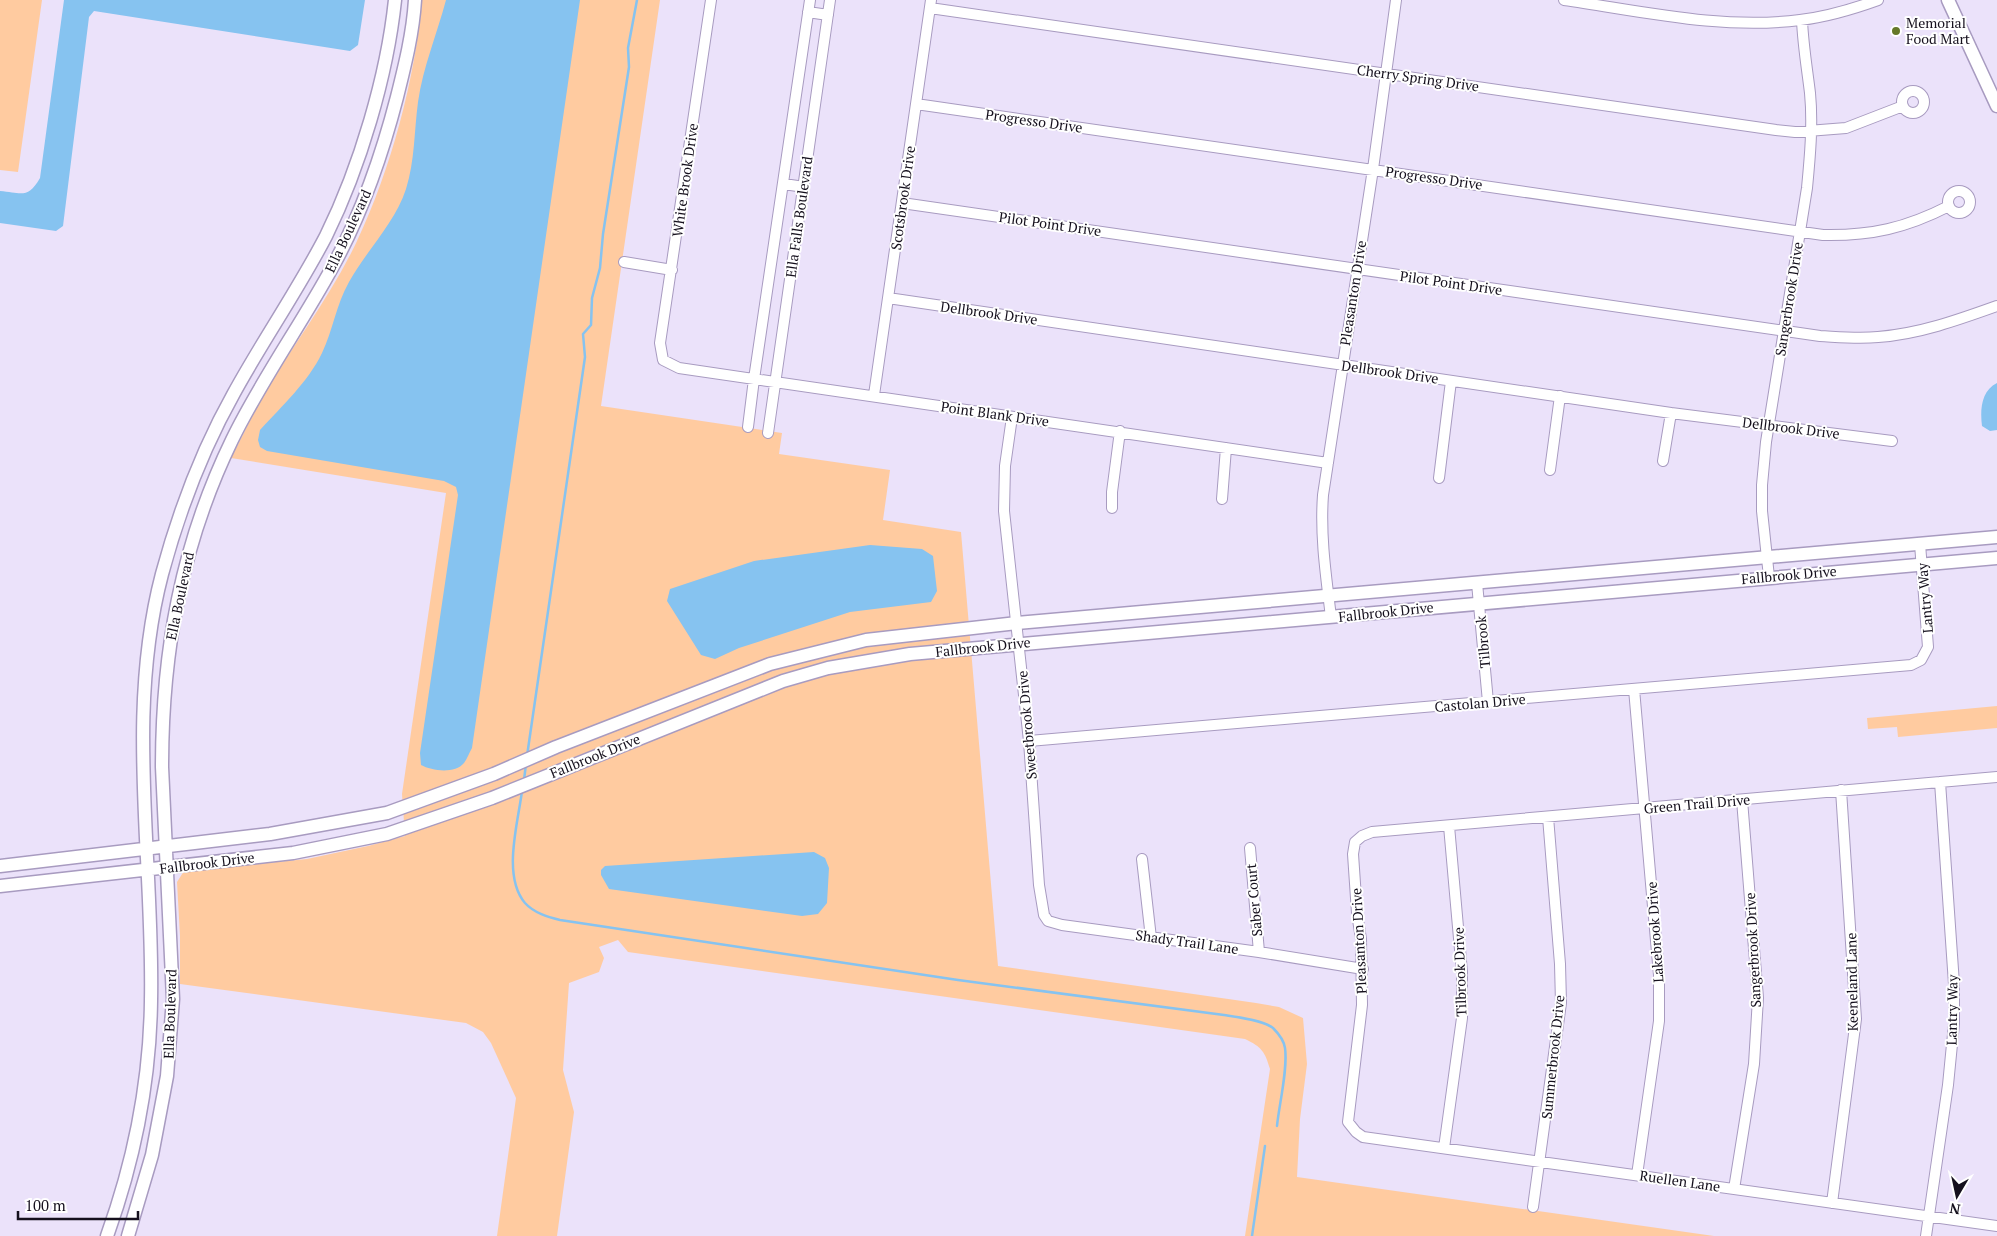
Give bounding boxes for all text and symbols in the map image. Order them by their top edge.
place label: Memorial Food Mart [1906,13,1971,48]
marker: Memorial Food Mart [1890,25,1902,37]
street label: Cherry Spring Drive [1356,60,1480,95]
street label: Progresso Drive [984,104,1084,137]
street label: White Brook Drive [667,122,702,238]
street label: Scotsbrook Drive [886,145,919,251]
street label: Ella Falls Boulevard [781,155,816,279]
street label: Progresso Drive [1384,161,1484,194]
street label: Ella Boulevard [320,186,375,275]
street label: Pilot Point Drive [998,207,1102,240]
street label: Pleasanton Drive [1335,239,1370,347]
street label: Sangerbrook Drive [1770,241,1807,357]
street label: Pilot Point Drive [1399,266,1503,299]
street label: Dellbrook Drive [939,296,1039,329]
street label: Dellbrook Drive [1340,355,1440,388]
street label: Point Blank Drive [940,397,1050,430]
street label: Dellbrook Drive [1741,412,1841,443]
street label: Ella Boulevard [161,550,198,642]
street label: Fallbrook Drive [1740,561,1837,588]
street label: Lantry Way [1912,561,1937,634]
street label: Fallbrook Drive [1337,597,1434,626]
street label: Tilbrook [1471,614,1494,669]
street label: Fallbrook Drive [934,632,1031,661]
street label: Sweetbrook Drive [1012,670,1041,780]
street label: Castolan Drive [1434,689,1526,716]
street label: Fallbrook Drive [547,729,643,782]
street label: Green Trail Drive [1643,789,1751,818]
street label: Fallbrook Drive [158,847,256,878]
street label: Saber Court [1241,862,1266,937]
street label: Lakebrook Drive [1641,881,1668,983]
street label: Pleasanton Drive [1346,888,1371,995]
street label: Sangerbrook Drive [1740,892,1765,1008]
street label: Shady Trail Lane [1134,925,1240,958]
street label: Tilbrook Drive [1448,927,1471,1017]
street label: Keeneland Lane [1841,932,1862,1032]
street label: Ella Boulevard [158,969,181,1059]
street label: Lantry Way [1941,974,1962,1045]
street label: Summerbrook Drive [1537,994,1568,1120]
street label: Ruellen Lane [1638,1165,1722,1196]
north arrow [1932,1171,1982,1221]
scale bar [18,1188,138,1220]
text: 100 m [25,1195,66,1215]
text: N [1948,1199,1962,1220]

